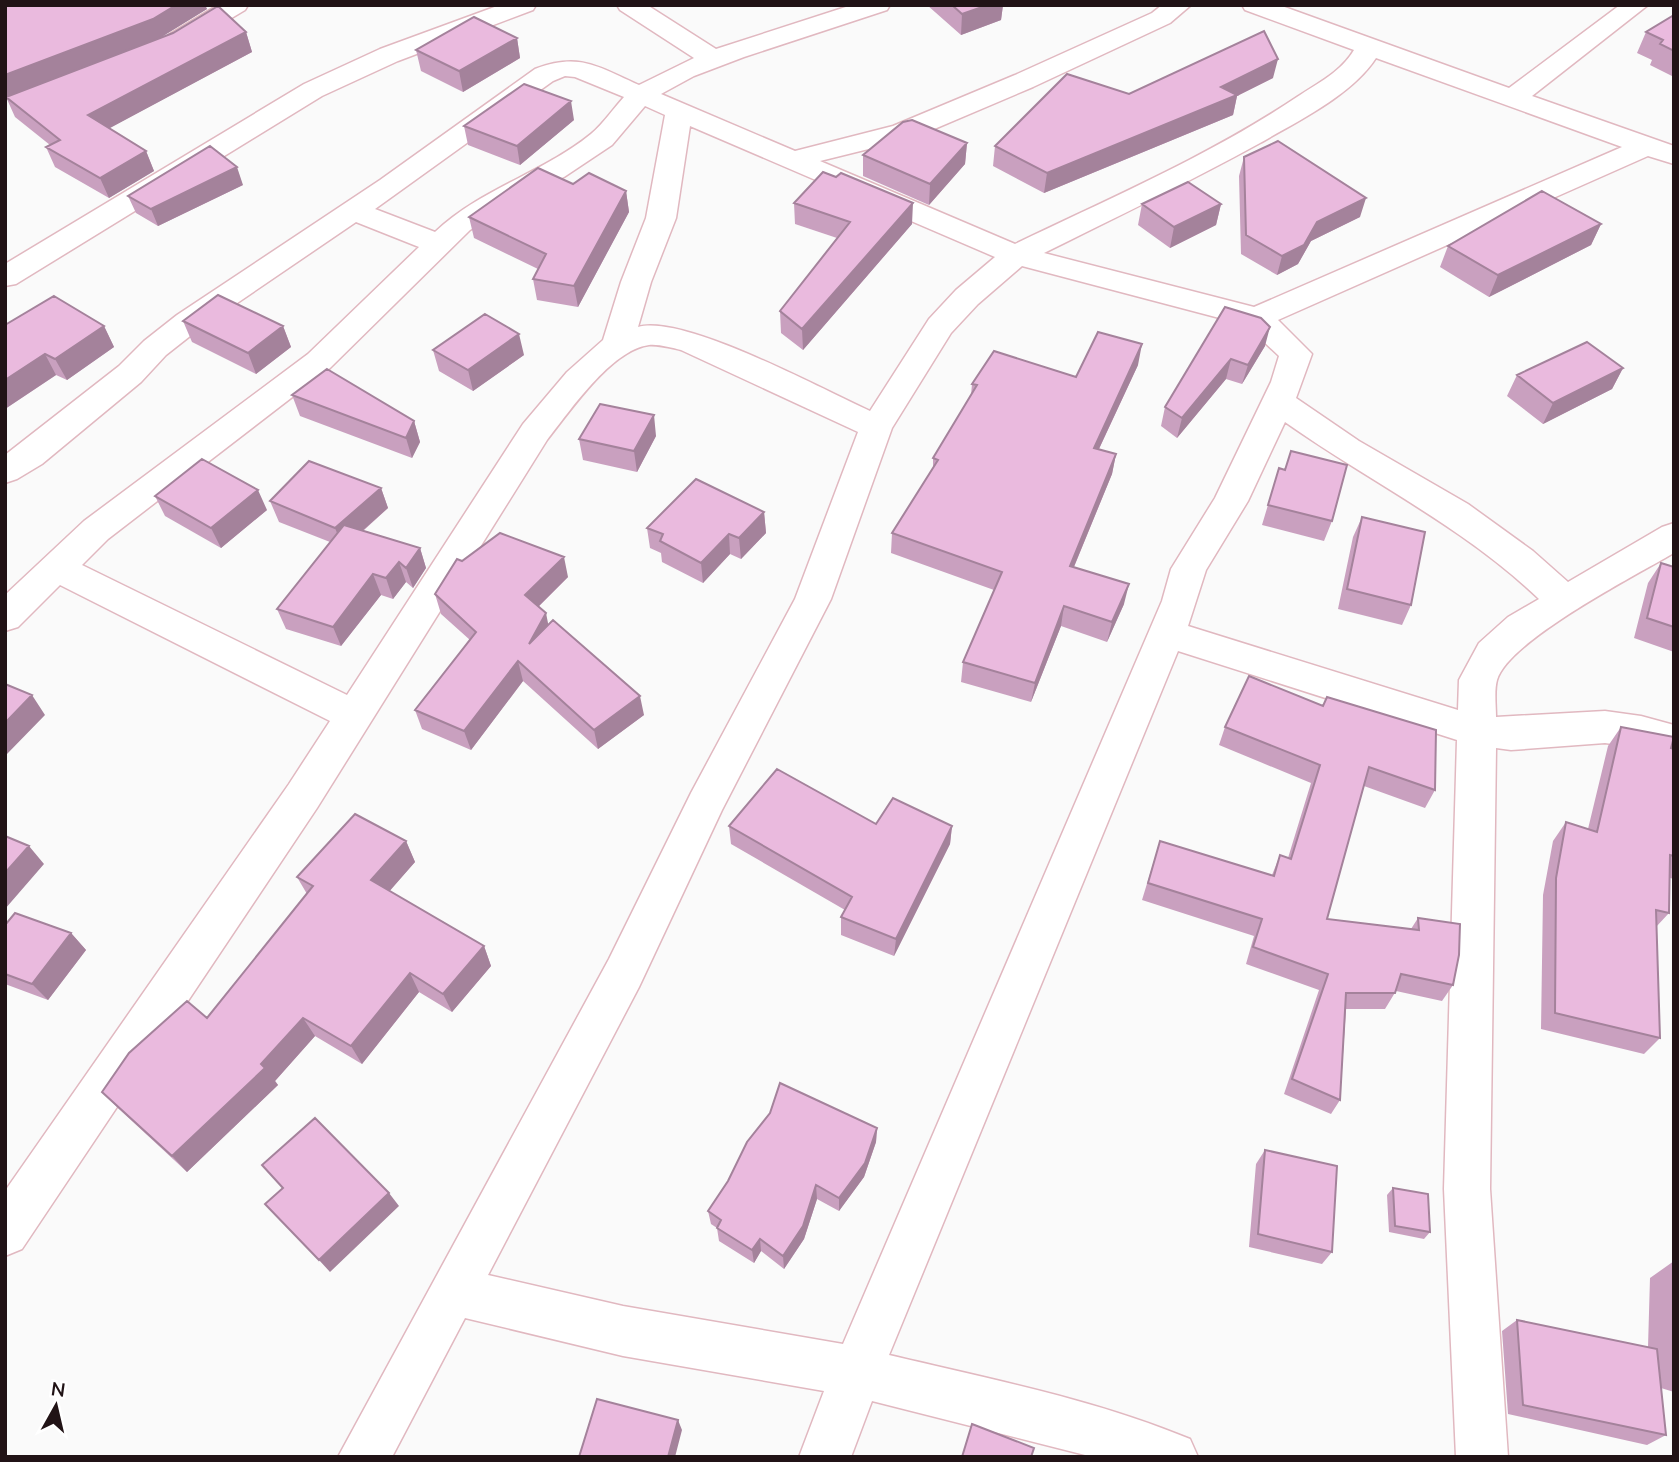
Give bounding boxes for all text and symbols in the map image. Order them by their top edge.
north arrow [21,1371,91,1441]
text: N [49,1376,67,1404]

